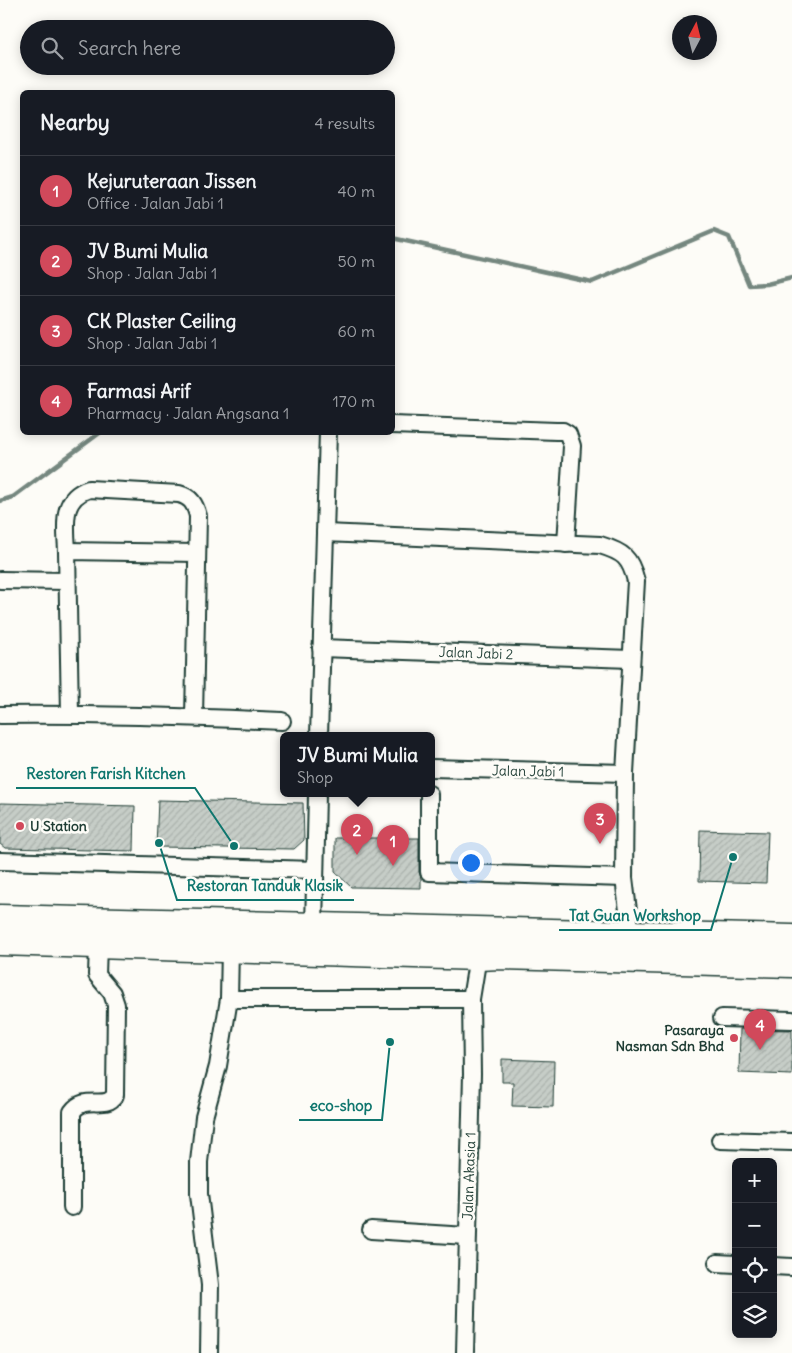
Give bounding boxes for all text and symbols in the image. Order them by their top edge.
north arrow [672,15,717,60]
search box [20,20,395,75]
icon: search [38,34,66,62]
text: Search here [78,36,181,60]
text: Nearby [40,109,110,136]
text: 4 results [314,113,375,133]
text: Kejuruteraan Jissen [87,169,256,193]
text: 1 [53,181,59,201]
text: 40 m [337,181,375,201]
text: Office · Jalan Jabi 1 [87,193,224,213]
text: JV Bumi Mulia [87,239,208,263]
text: 2 [52,251,60,271]
text: 50 m [337,251,375,271]
text: Shop · Jalan Jabi 1 [87,263,217,283]
text: CK Plaster Ceiling [87,309,236,333]
text: 3 [51,321,61,341]
text: 60 m [337,321,375,341]
text: Shop · Jalan Jabi 1 [87,333,217,353]
text: Farmasi Arif [87,379,191,403]
text: 4 [51,391,61,411]
text: 170 m [332,391,375,411]
text: Pharmacy · Jalan Angsana 1 [87,403,289,423]
street label: Jalan Jabi 2 [438,643,514,663]
popup [280,732,435,797]
text: JV Bumi Mulia [297,743,418,767]
callout: Restoren Farish Kitchen [16,758,195,788]
street label: Jalan Jabi 1 [492,761,564,781]
text: Restoren Farish Kitchen [26,764,186,783]
text: Shop [297,767,333,787]
pin: 3 [584,803,616,844]
pin: 2 [341,814,373,855]
place label: U Station [30,817,87,835]
marker: U Station [14,820,26,832]
pin: 1 [377,825,409,866]
your location [458,850,484,876]
callout: Restoran Tanduk Klasik [177,870,354,900]
text: Restoran Tanduk Klasik [187,876,344,895]
callout: Tat Guan Workshop [559,900,711,930]
text: Tat Guan Workshop [569,906,702,926]
pin: 4 [744,1009,776,1050]
place label: Pasaraya Nasman Sdn Bhd [615,1021,725,1055]
marker: Pasaraya Nasman Sdn Bhd [728,1032,740,1044]
callout: eco-shop [299,1090,382,1120]
text: eco-shop [310,1096,373,1116]
street label: Jalan Akasia 1 [458,1132,480,1220]
map controls [732,1158,777,1338]
button: + [732,1158,777,1203]
button: − [732,1203,777,1248]
button: locate [732,1248,777,1293]
button: layers [732,1293,777,1338]

